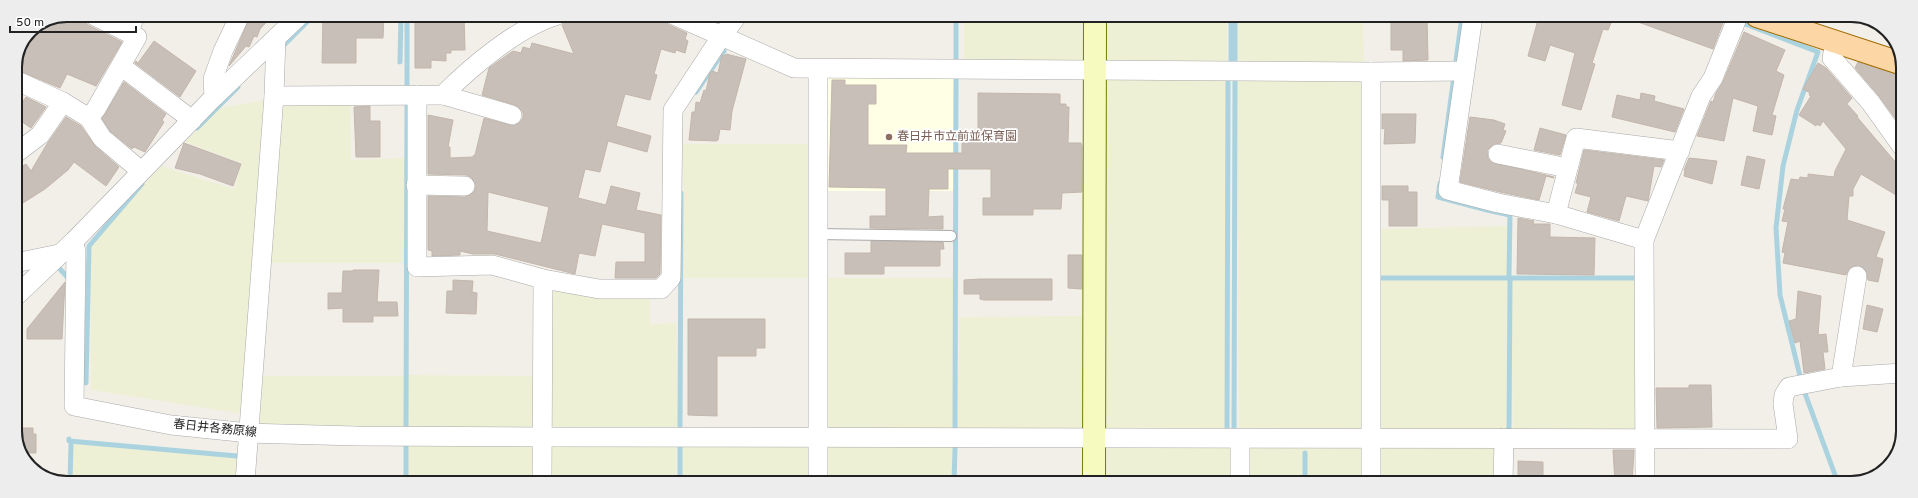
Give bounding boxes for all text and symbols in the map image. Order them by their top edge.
scale bar [10,8,136,34]
text: 50 m [16,15,44,31]
place label: 春日井市立前並保育園 [897,129,1017,145]
marker: 春日井市立前並保育園 [884,132,894,142]
street label: 春日井各務原線 [172,417,258,441]

